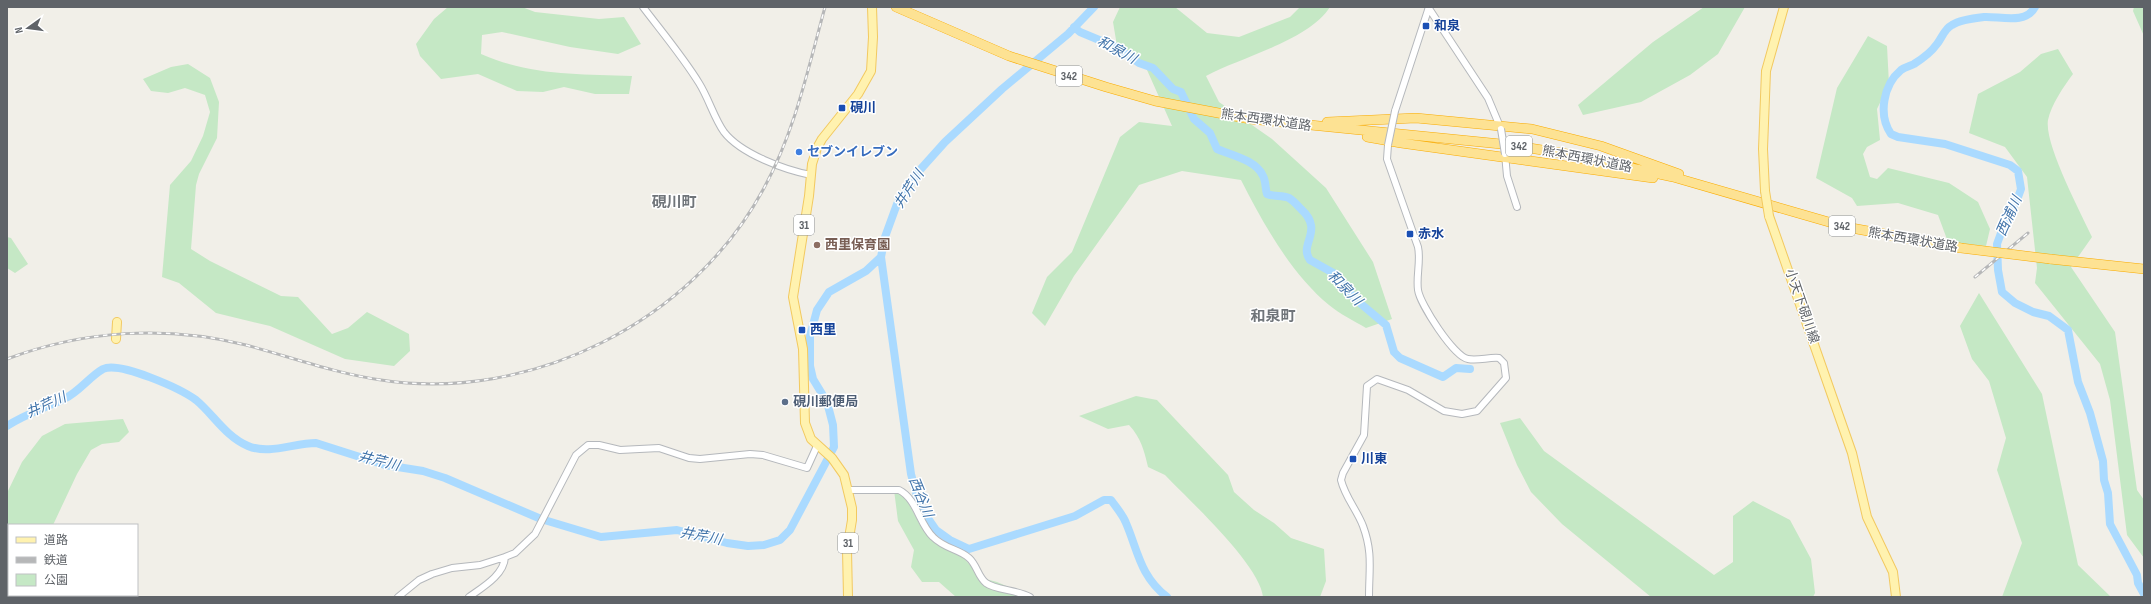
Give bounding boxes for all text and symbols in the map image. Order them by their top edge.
north arrow [8,8,48,48]
place label: 和泉 [1434,18,1460,34]
marker: 和泉 [1421,21,1431,31]
text: N [12,26,26,35]
water label: 和泉川 [1094,33,1141,68]
road number: 342 [1056,66,1082,86]
place label: 硯川 [850,100,876,116]
marker: 硯川 [837,103,847,113]
street label: 熊本西環状道路 [1220,106,1312,134]
road number: 342 [1506,136,1532,156]
street label: 熊本西環状道路 [1541,142,1633,176]
place label: セブンイレブン [807,144,898,160]
marker: セブンイレブン [794,147,804,157]
water label: 井芹川 [890,165,929,211]
water label: 西浦川 [1993,192,2026,239]
district label: 硯川町 [651,193,697,212]
road number: 31 [794,215,814,235]
road number: 342 [1829,216,1855,236]
street label: 熊本西環状道路 [1867,224,1959,256]
place label: 赤水 [1418,226,1444,242]
marker: 赤水 [1405,229,1415,239]
place label: 西里保育園 [825,237,890,253]
marker: 西里保育園 [812,240,822,250]
water label: 和泉川 [1324,267,1367,310]
street label: 小天下硯川線 [1782,267,1822,345]
district label: 和泉町 [1250,307,1296,326]
place label: 西里 [810,322,836,338]
marker: 西里 [797,325,807,335]
water label: 井芹川 [23,388,70,421]
place label: 硯川郵便局 [793,394,858,410]
marker: 硯川郵便局 [780,397,790,407]
water label: 井芹川 [357,448,403,475]
place label: 川東 [1361,451,1387,467]
marker: 川東 [1348,454,1358,464]
water label: 西谷川 [905,474,937,522]
legend [8,524,138,596]
water label: 井芹川 [679,524,725,549]
text: 道路 [44,533,68,548]
road number: 31 [838,533,858,553]
text: 鉄道 [44,553,68,568]
text: 公園 [44,573,68,588]

